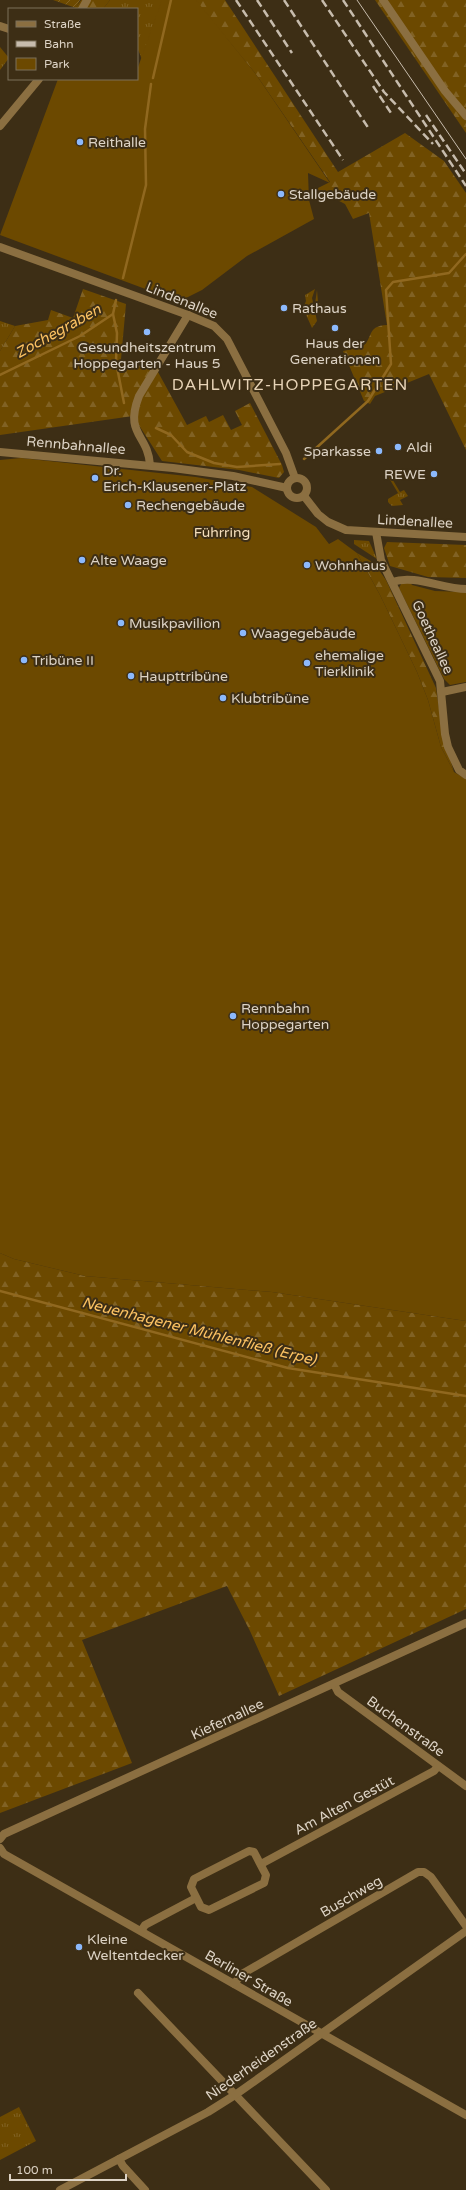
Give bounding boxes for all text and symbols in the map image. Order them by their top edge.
legend [8,8,138,80]
text: Straße [44,17,81,31]
text: Bahn [44,37,74,51]
text: Park [44,57,70,71]
place label: Reithalle [88,134,146,151]
marker: Reithalle [75,137,85,147]
place label: Stallgebäude [289,186,376,203]
marker: Stallgebäude [276,189,286,199]
street label: Lindenallee [143,278,220,323]
water label: Zochegraben [12,300,105,362]
place label: Rathaus [292,300,347,317]
marker: Rathaus [279,303,289,313]
marker: Haus der Generationen [330,323,340,333]
marker: Gesundheitszentrum Hoppegarten - Haus 5 [142,327,152,337]
place label: Haus der Generationen [290,335,380,368]
place label: Gesundheitszentrum Hoppegarten - Haus 5 [73,339,221,372]
district label: DAHLWITZ-HOPPEGARTEN [172,375,408,395]
street label: Rennbahnallee [26,433,126,458]
place label: Aldi [406,439,432,456]
marker: Aldi [393,442,403,452]
place label: Sparkasse [304,443,371,460]
marker: Sparkasse [374,446,384,456]
place label: Dr. Erich-Klausener-Platz [103,462,247,495]
place label: REWE [384,466,426,483]
marker: REWE [429,469,439,479]
marker: Dr. Erich-Klausener-Platz [90,473,100,483]
place label: Rechengebäude [136,497,245,514]
marker: Rechengebäude [123,500,133,510]
street label: Lindenallee [377,511,453,532]
park label: Führring [194,524,250,541]
place label: Alte Waage [90,552,167,569]
marker: Alte Waage [77,555,87,565]
place label: Wohnhaus [315,557,386,574]
marker: Wohnhaus [302,560,312,570]
street label: Goetheallee [408,598,457,677]
place label: Musikpavilion [129,615,220,632]
marker: Musikpavilion [116,618,126,628]
place label: Waagegebäude [251,625,356,642]
marker: Waagegebäude [238,628,248,638]
place label: ehemalige Tierklinik [315,647,384,680]
place label: Tribüne II [32,652,94,669]
marker: Tribüne II [19,655,29,665]
marker: ehemalige Tierklinik [302,658,312,668]
place label: Haupttribüne [139,668,228,685]
marker: Haupttribüne [126,671,136,681]
place label: Klubtribüne [231,690,309,707]
marker: Klubtribüne [218,693,228,703]
place label: Rennbahn Hoppegarten [241,1000,329,1033]
marker: Rennbahn Hoppegarten [228,1011,238,1021]
water label: Neuenhagener Mühlenfließ (Erpe) [80,1293,319,1369]
street label: Buchenstraße [363,1692,448,1760]
street label: Kiefernallee [188,1695,266,1744]
street label: Am Alten Gestüt [291,1772,398,1839]
street label: Buschweg [317,1872,385,1921]
place label: Kleine Weltentdecker [87,1931,184,1964]
marker: Kleine Weltentdecker [74,1942,84,1952]
street label: Berliner Straße [202,1946,296,2011]
street label: Niederheidenstraße [203,2015,320,2104]
scale bar [10,2156,126,2182]
text: 100 m [16,2163,53,2177]

